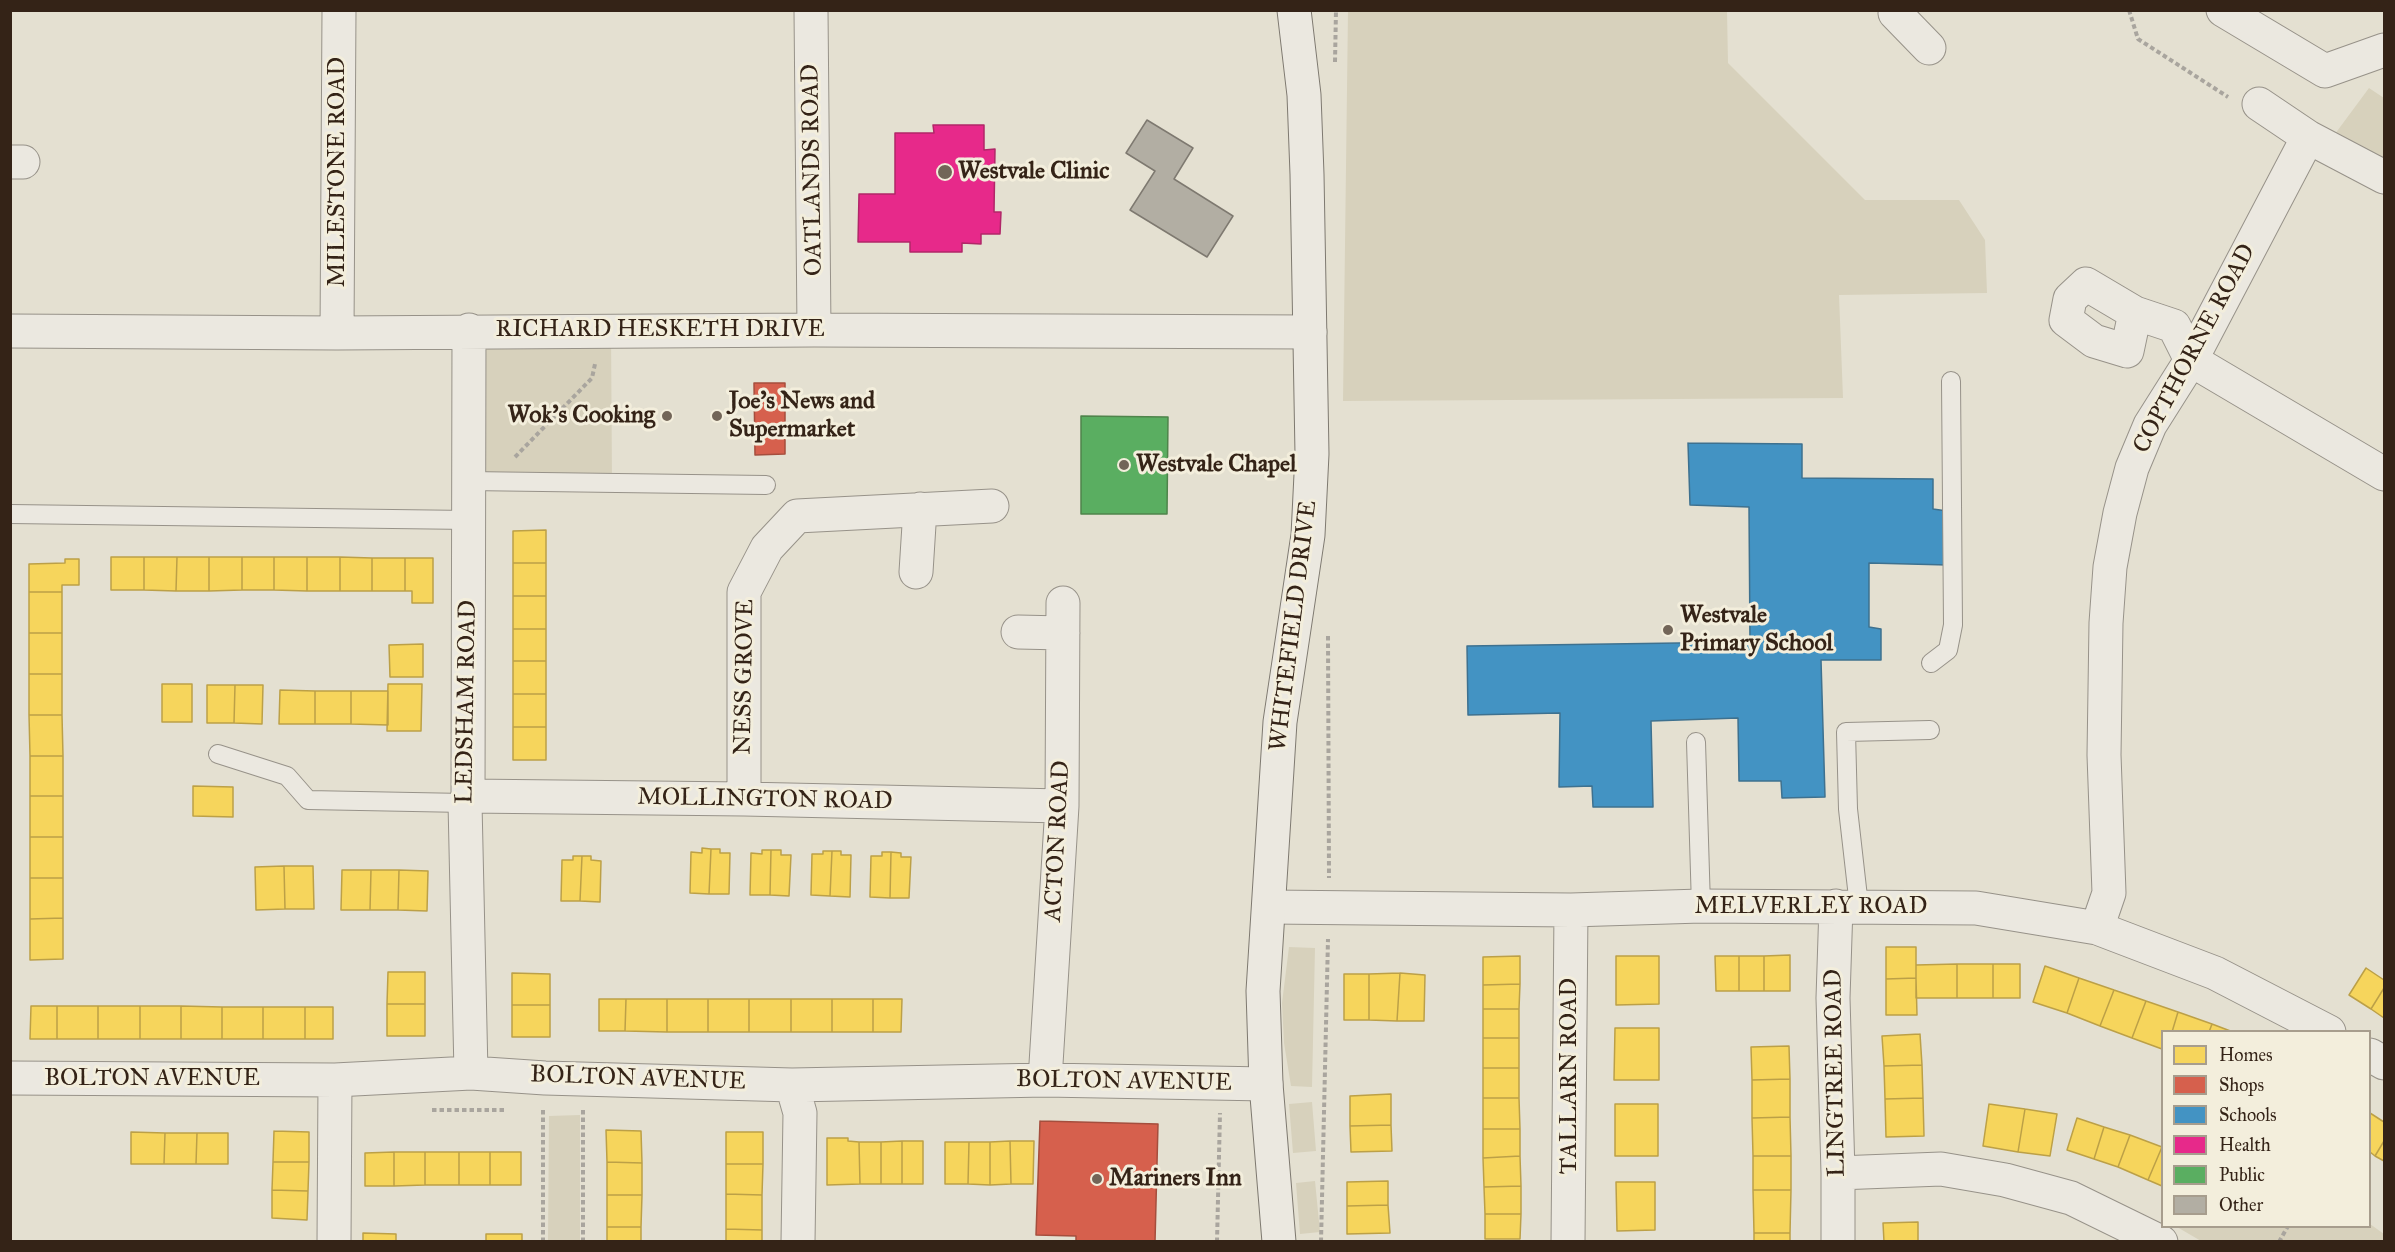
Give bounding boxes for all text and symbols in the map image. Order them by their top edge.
street label: MILESTONE ROAD [324,57,352,287]
street label: OATLANDS ROAD [797,64,829,276]
place label: Westvale Clinic [958,158,1109,186]
marker: Westvale Clinic [936,163,954,181]
street label: COPTHORNE ROAD [2128,240,2262,458]
street label: RICHARD HESKETH DRIVE [495,316,825,344]
place label: Joe's News and Supermarket [729,388,875,444]
place label: Wok's Cooking [508,402,655,430]
marker: Wok's Cooking [660,409,674,423]
marker: Joe's News and Supermarket [710,409,724,423]
place label: Westvale Chapel [1136,451,1297,479]
marker: Westvale Chapel [1117,458,1131,472]
street label: WHITEFIELD DRIVE [1264,499,1324,753]
street label: NESS GROVE [729,599,761,755]
street label: LEDSHAM ROAD [451,600,483,804]
place label: Westvale Primary School [1680,602,1833,658]
marker: Westvale Primary School [1661,623,1675,637]
street label: ACTON ROAD [1039,760,1077,922]
street label: MOLLINGTON ROAD [637,783,893,817]
street label: MELVERLEY ROAD [1695,893,1927,921]
street label: LINGTREE ROAD [1820,969,1852,1177]
street label: TALLARN ROAD [1556,978,1584,1174]
legend [2161,1030,2371,1228]
text: Homes [2219,1044,2273,1066]
street label: BOLTON AVENUE [530,1061,746,1097]
street label: BOLTON AVENUE [44,1065,260,1093]
street label: BOLTON AVENUE [1016,1066,1232,1098]
text: Shops [2219,1074,2264,1096]
text: Schools [2219,1104,2277,1126]
text: Health [2219,1134,2271,1156]
text: Public [2219,1164,2265,1186]
place label: Mariners Inn [1109,1165,1242,1193]
marker: Mariners Inn [1090,1172,1104,1186]
text: Other [2219,1194,2263,1216]

